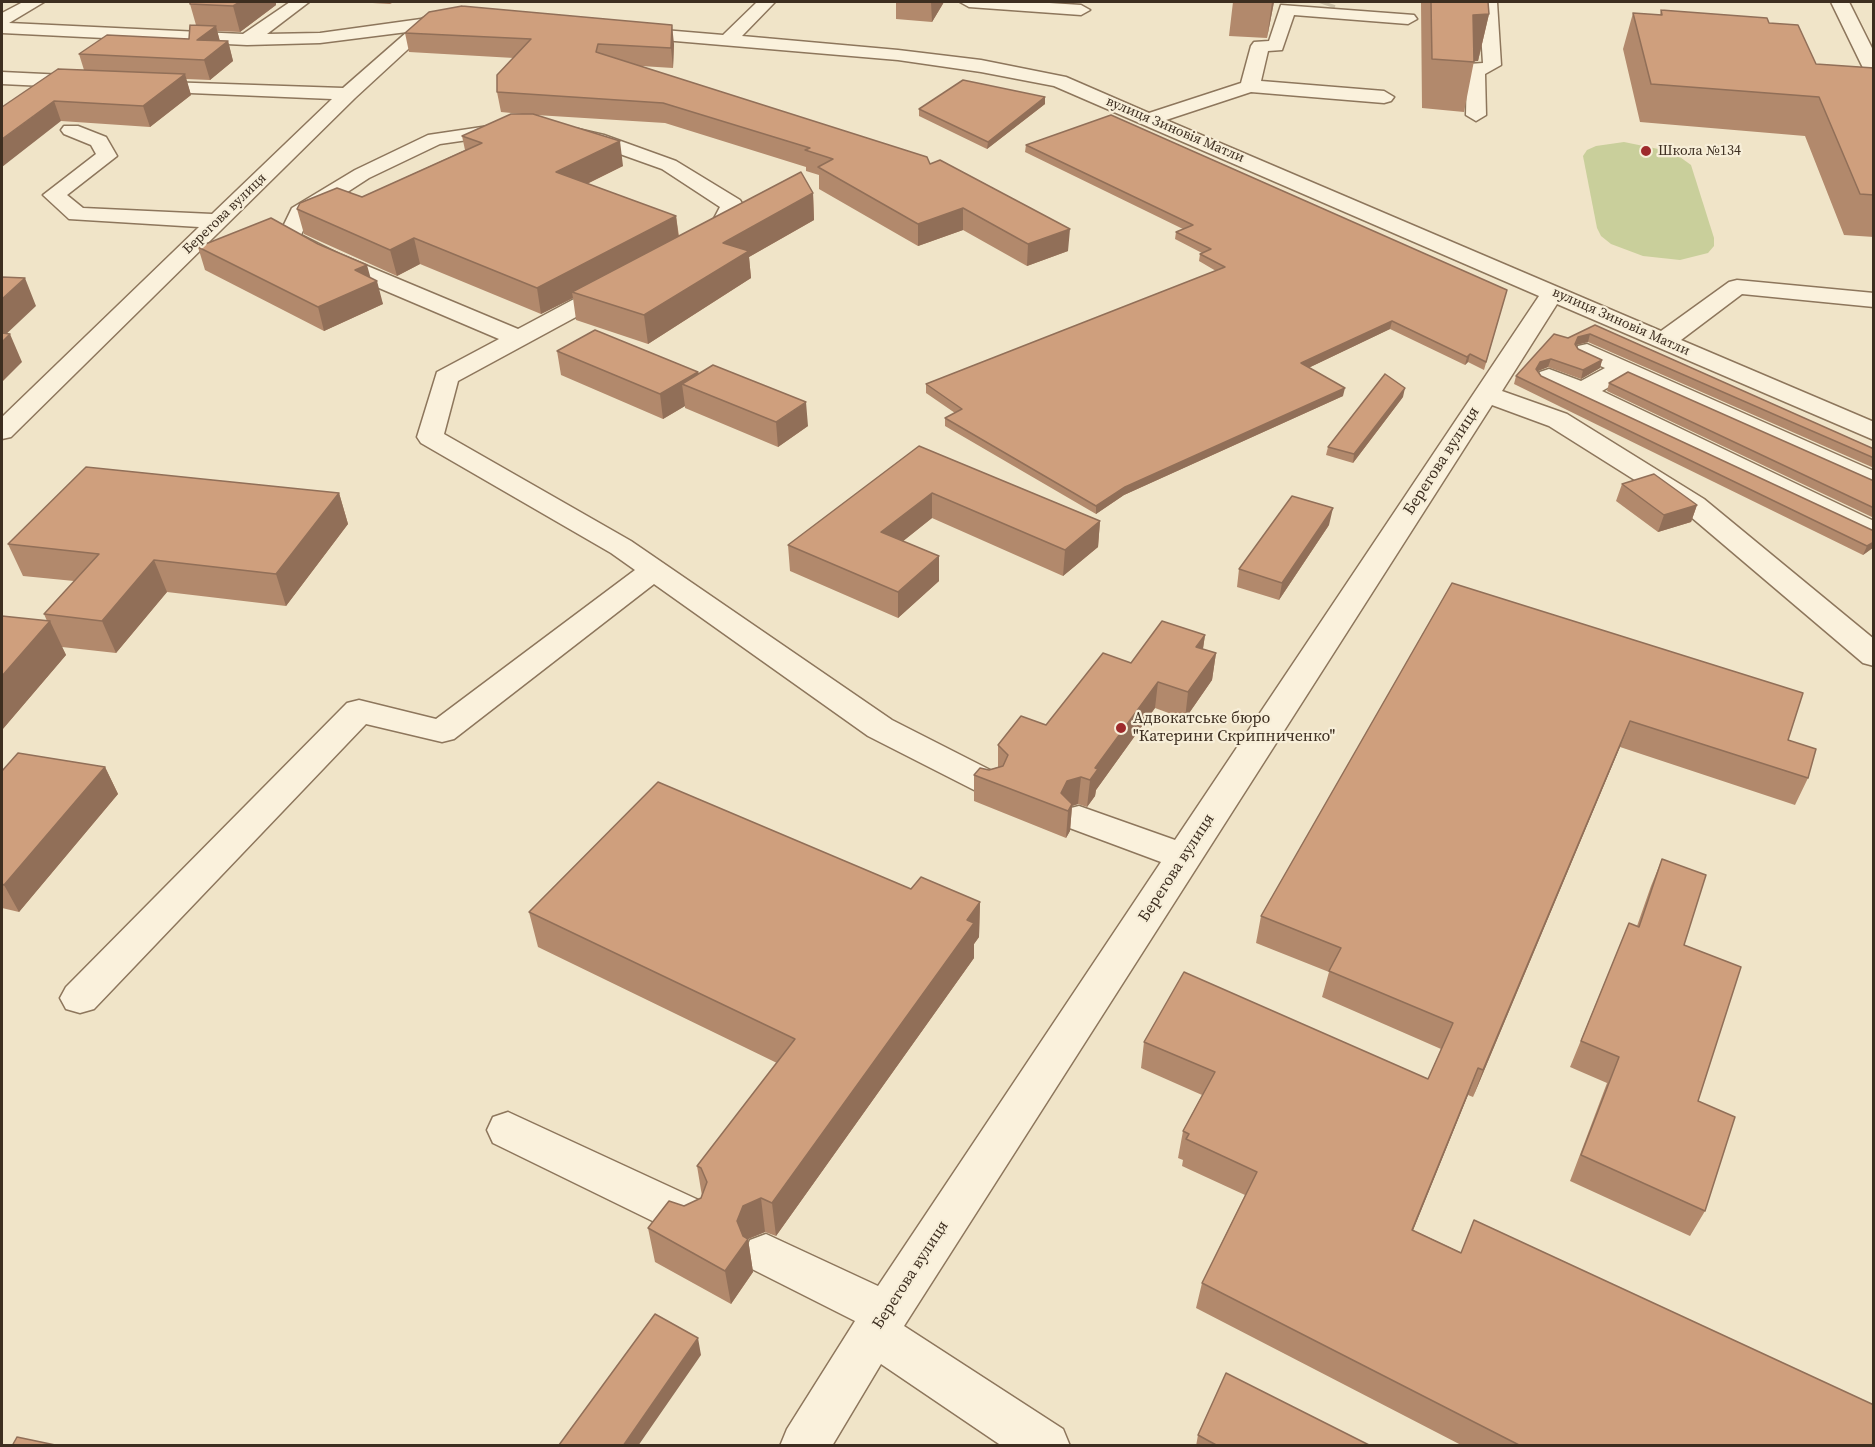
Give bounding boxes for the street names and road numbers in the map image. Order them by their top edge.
street label: вулиця Зиновія Матли [1103,93,1247,167]
street label: Берегова вулиця [180,170,270,258]
street label: вулиця Зиновія Матли [1550,284,1692,360]
street label: Берегова вулиця [1400,403,1484,519]
street label: Берегова вулиця [1135,810,1219,926]
street label: Берегова вулиця [869,1217,953,1333]

